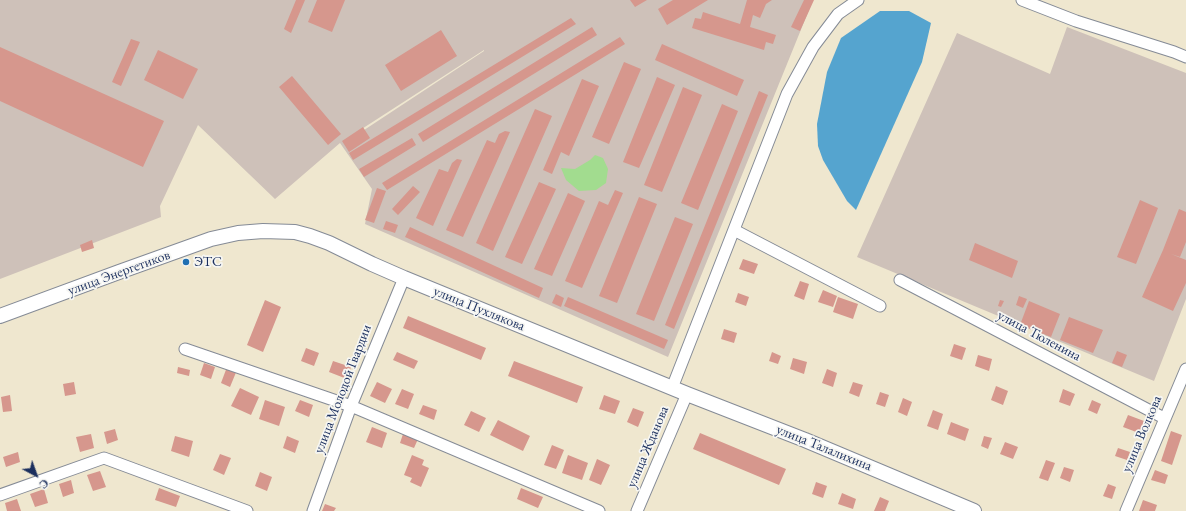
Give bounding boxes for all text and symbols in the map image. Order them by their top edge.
street label: улица Энергетиков [66,247,172,299]
place label: ЭТС [194,254,222,270]
marker: ЭТС [181,257,191,267]
street label: улица Пухлякова [431,283,527,335]
street label: улица Тюленина [994,307,1084,365]
street label: улица Молодой Гвардии [311,322,375,456]
street label: улица Волкова [1118,393,1166,475]
street label: улица Жданова [623,404,673,490]
street label: улица Талалихина [774,421,874,475]
north arrow [16,455,56,495]
text: С [36,476,51,492]

